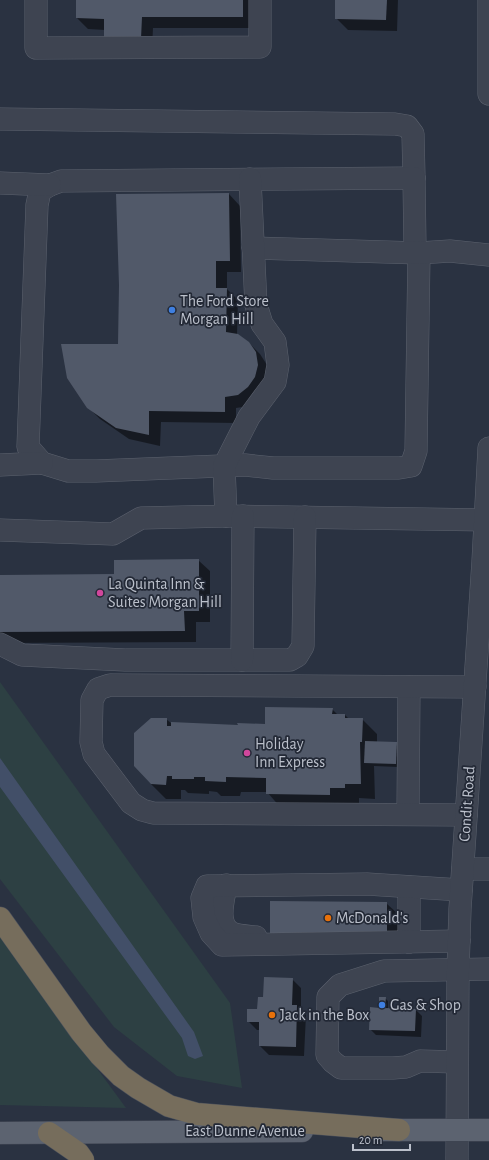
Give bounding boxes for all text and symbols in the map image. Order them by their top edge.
place label: The Ford Store Morgan Hill [180,293,269,327]
marker: The Ford Store Morgan Hill [167,305,177,315]
place label: La Quinta Inn & Suites Morgan Hill [108,576,222,610]
marker: La Quinta Inn & Suites Morgan Hill [95,588,105,598]
place label: Holiday Inn Express [255,736,325,770]
marker: Holiday Inn Express [242,748,252,758]
street label: Condit Road [456,766,478,842]
place label: McDonald's [336,910,409,926]
marker: McDonald's [323,913,333,923]
place label: Gas & Shop [390,997,461,1013]
marker: Gas & Shop [377,1000,387,1010]
place label: Jack in the Box [280,1007,369,1023]
marker: Jack in the Box [267,1010,277,1020]
street label: East Dunne Avenue [185,1123,305,1139]
scale bar [353,1126,410,1152]
text: 20 m [359,1134,382,1146]

